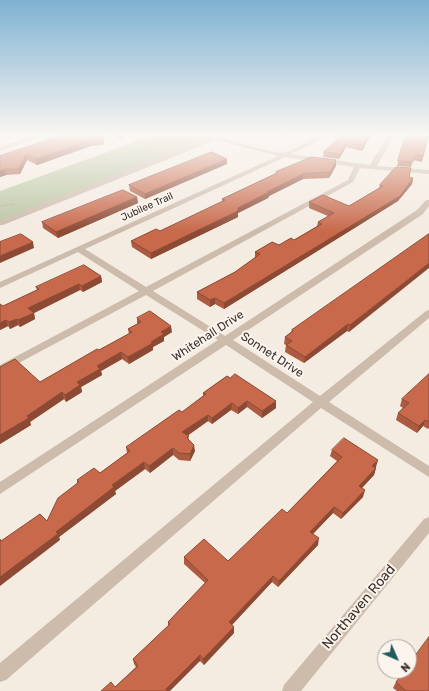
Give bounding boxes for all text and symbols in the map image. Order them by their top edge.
street label: Jubilee Trail [119,190,175,224]
street label: Whitehall Drive [169,307,247,365]
street label: Sonnet Drive [238,329,306,381]
street label: Northaven Road [319,561,399,653]
north arrow [377,639,417,679]
text: N [398,660,413,675]

